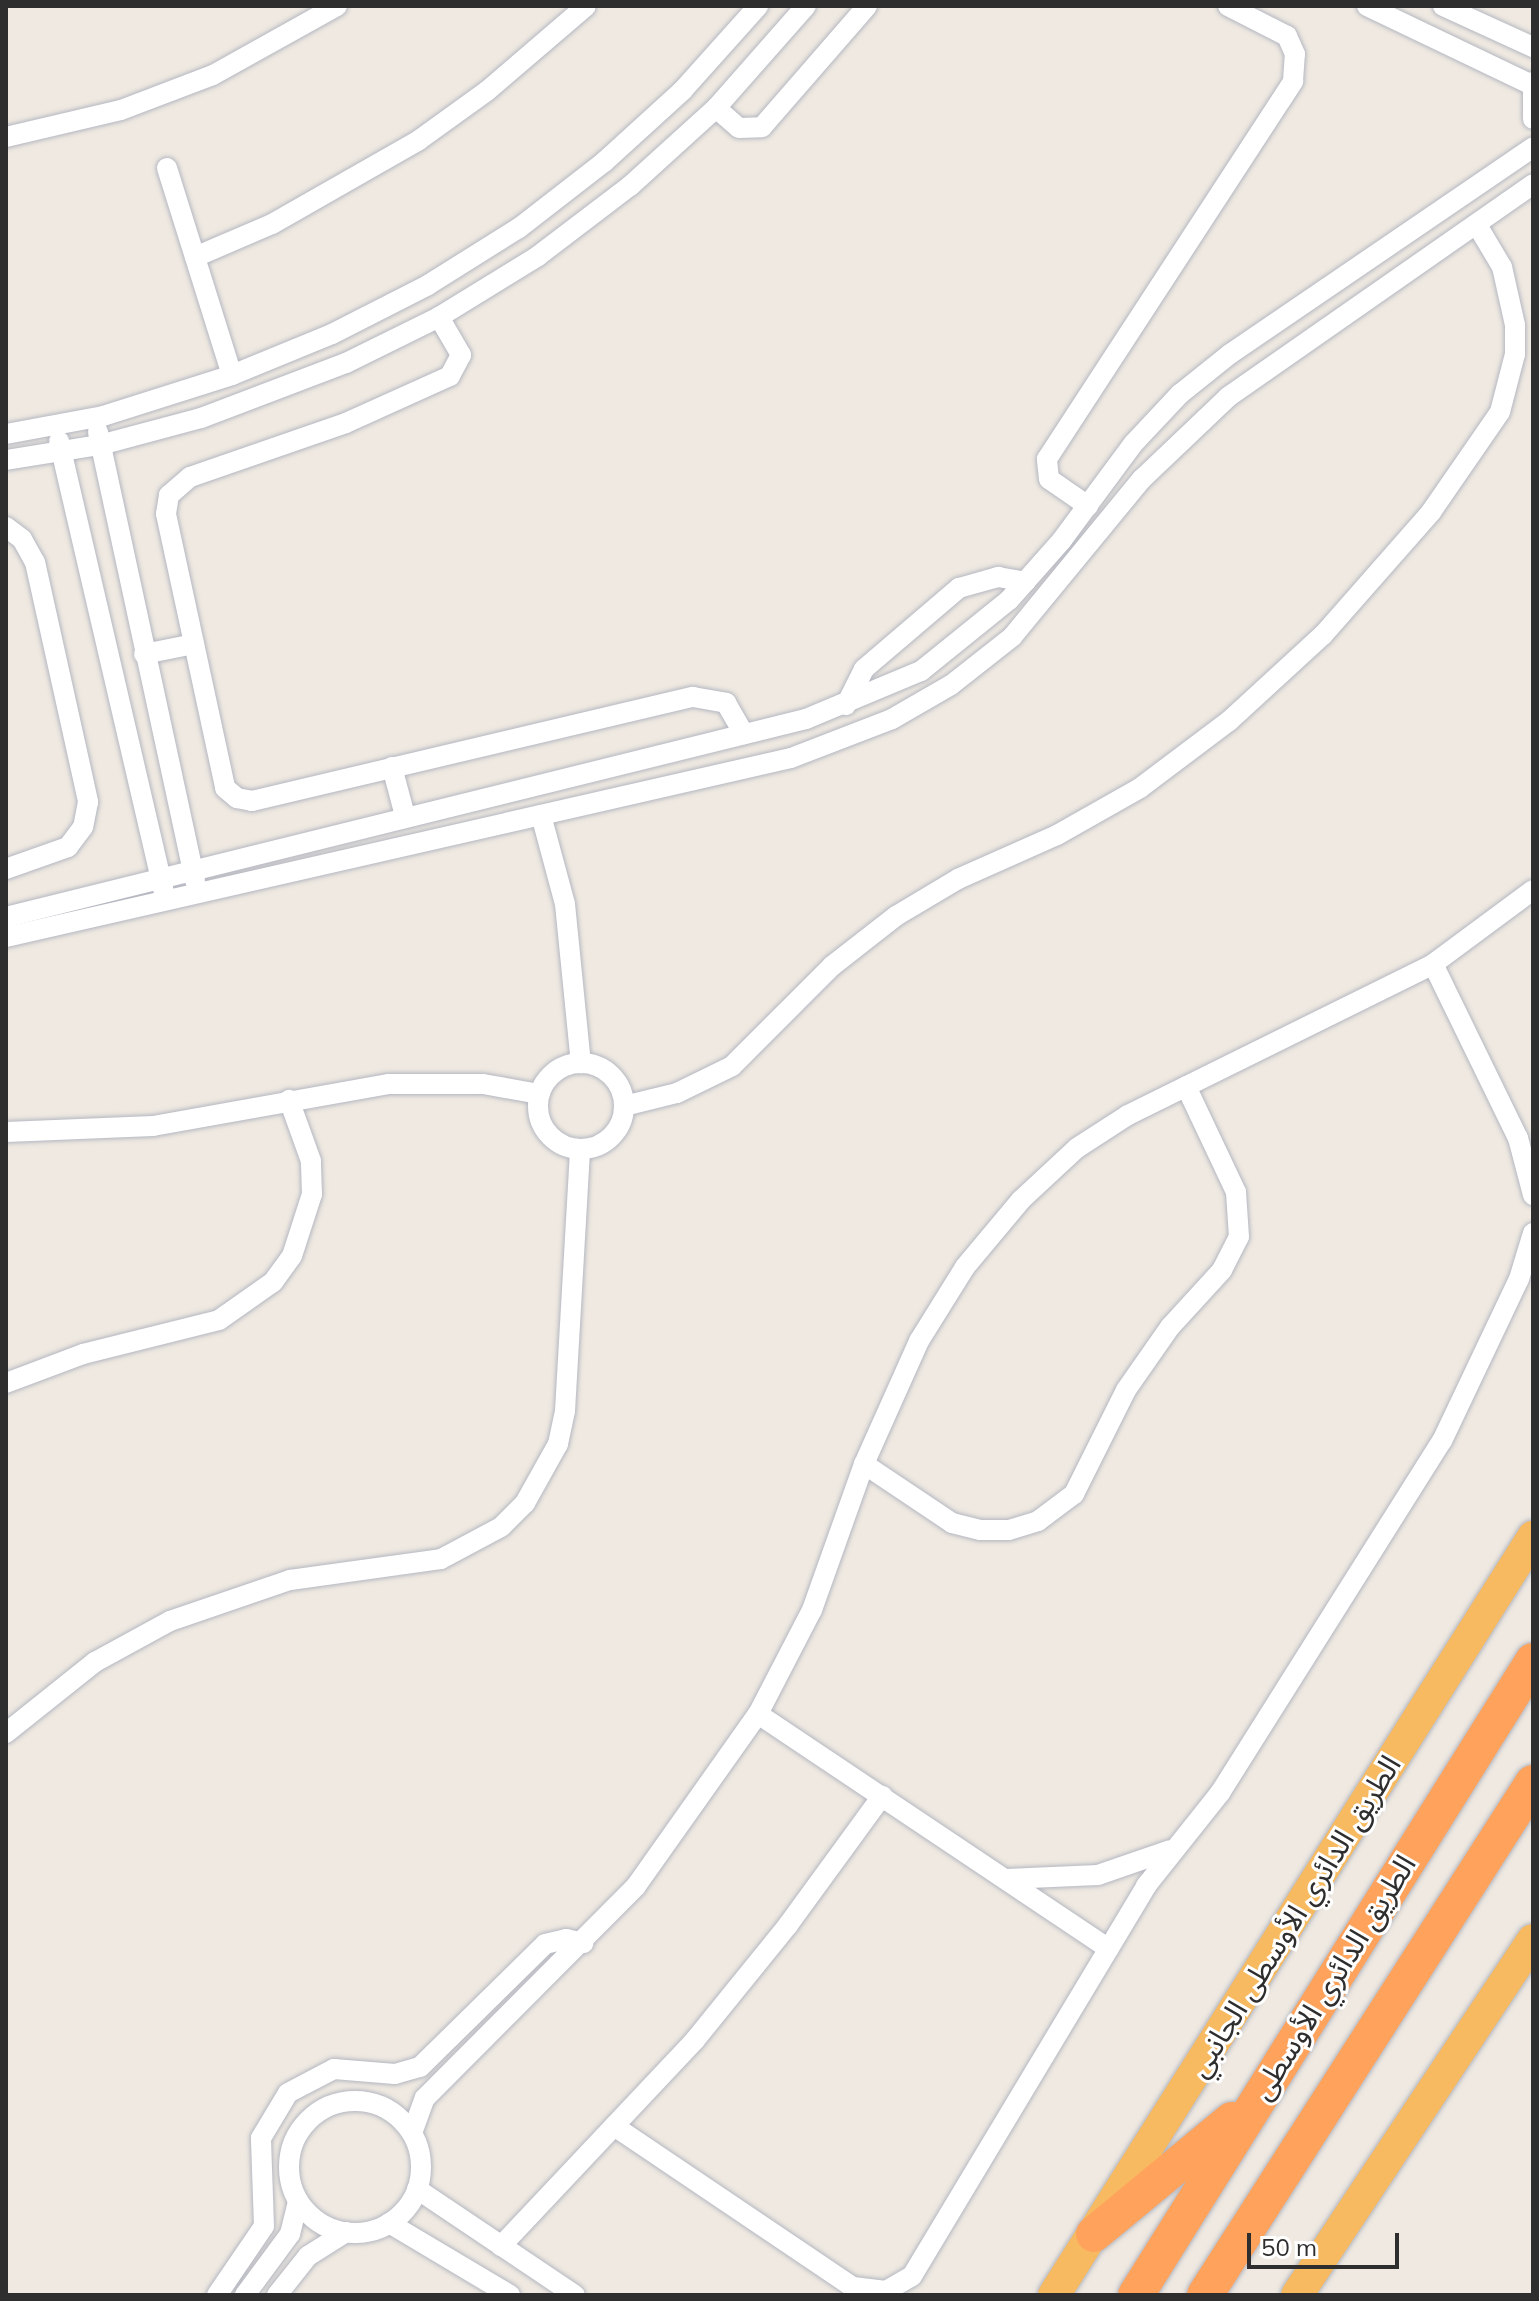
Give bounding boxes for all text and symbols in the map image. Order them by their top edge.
street label: الطريق الدائري الأوسطى الجانبي [1180,1748,1408,2084]
street label: الطريق الدائري الأوسطى [1243,1848,1423,2106]
scale bar [1251,2217,1403,2267]
text: 50 m [1261,2232,1317,2262]

